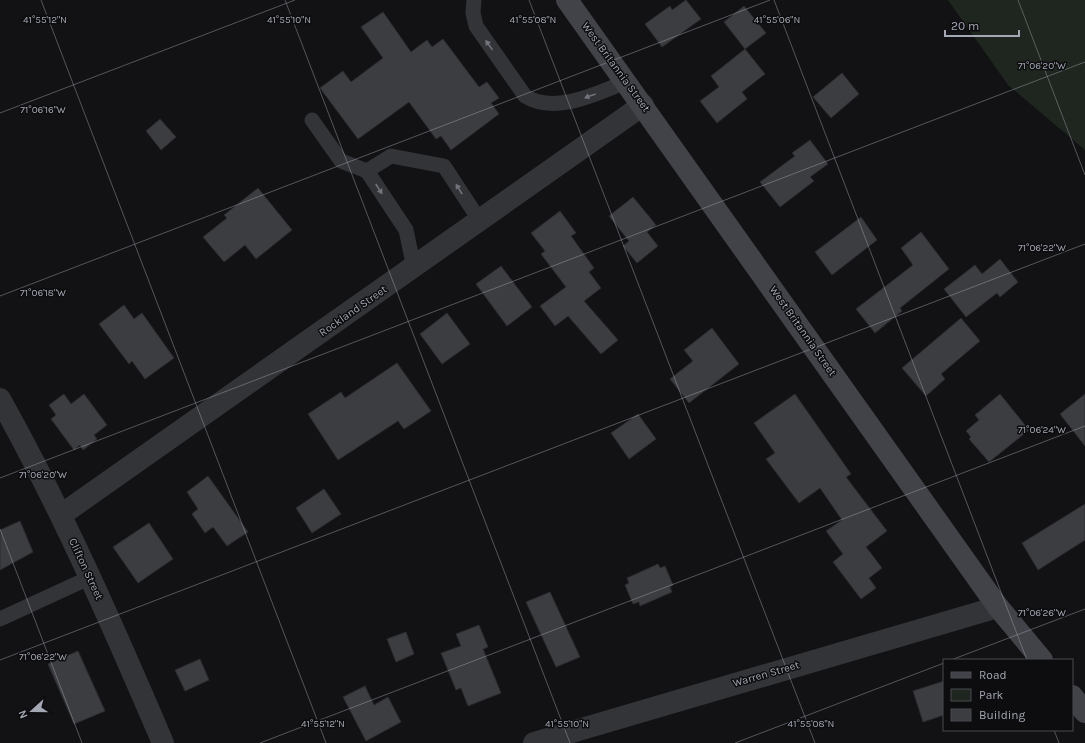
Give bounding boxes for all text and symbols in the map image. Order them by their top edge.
scale bar [945,12,1019,38]
text: 41°55'12"N [23,14,67,26]
text: 41°55'10"N [267,14,311,26]
text: 41°55'08"N [510,14,556,26]
text: 41°55'06"N [754,14,800,26]
text: 20 m [951,19,979,33]
street label: West Britannia Street [579,20,653,114]
one-way arrow [485,40,493,50]
text: 71°06'20"W [1018,60,1066,72]
one-way arrow [583,93,595,99]
text: 71°06'16"W [20,104,66,116]
one-way arrow [375,183,383,194]
one-way arrow [455,184,463,194]
text: 71°06'22"W [1018,242,1066,254]
street label: Rockland Street [317,283,389,339]
street label: West Britannia Street [767,283,839,379]
text: 71°06'18"W [20,287,66,299]
text: 71°06'24"W [1018,424,1066,436]
text: 71°06'20"W [19,469,67,481]
street label: Clifton Street [66,536,106,602]
text: 71°06'26"W [1018,607,1066,619]
text: 71°06'22"W [19,651,67,663]
street label: Warren Street [731,658,801,690]
legend [943,659,1073,731]
text: Road [979,668,1007,682]
text: Park [979,688,1004,702]
north arrow [12,691,52,731]
text: N [16,708,31,720]
text: Building [979,708,1026,722]
text: 41°55'12"N [301,718,345,730]
text: 41°55'10"N [545,718,589,730]
text: 41°55'08"N [788,718,834,730]

